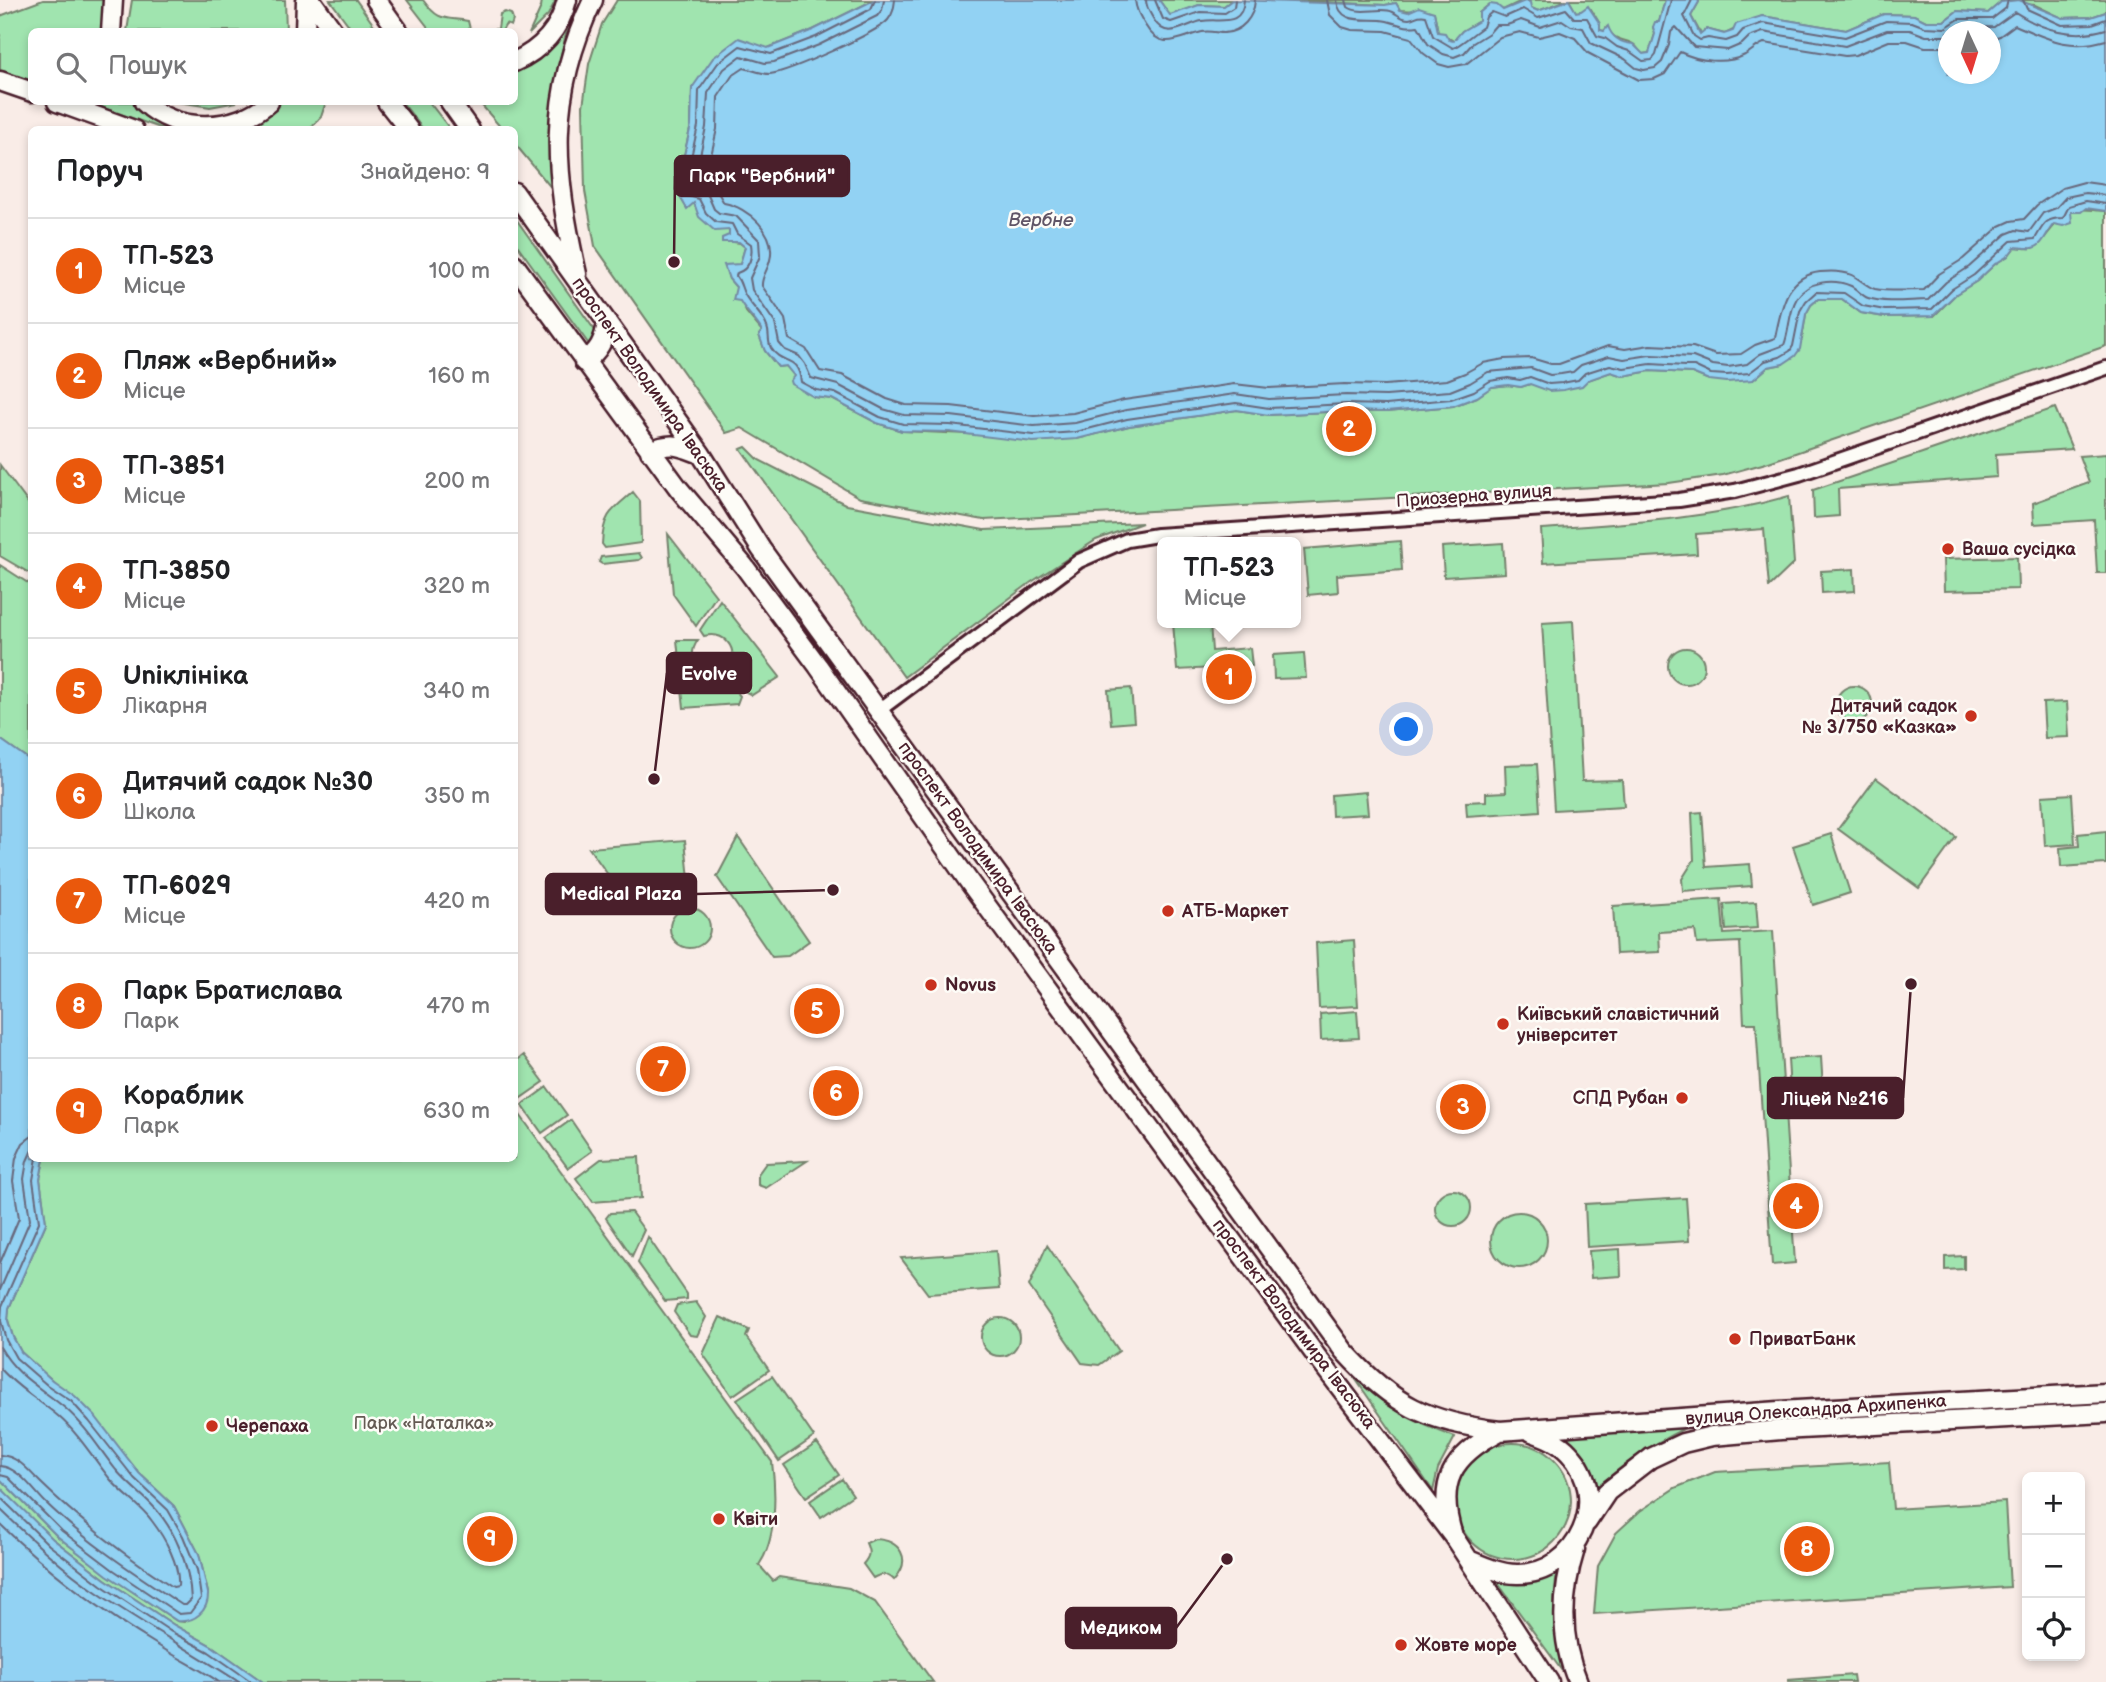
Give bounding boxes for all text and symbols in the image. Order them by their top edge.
north arrow [1938,21,2001,84]
search box [28,28,518,105]
icon: search [52,48,90,86]
text: Пошук [108,51,187,82]
text: Поруч [56,154,144,190]
callout: Парк "Вербний" [675,156,849,196]
text: Знайдено: 9 [361,158,490,186]
text: Парк "Вербний" [689,165,835,188]
water label: Вербне [1008,209,1074,232]
text: ТП-523 [123,241,214,272]
text: 1 [74,257,84,285]
text: 100 m [429,257,490,285]
text: Місце [123,272,186,300]
street label: проспект Володимира Івасюка [568,273,733,497]
text: Пляж «Вербний» [123,346,338,377]
text: 2 [72,362,86,390]
text: 160 m [428,362,490,390]
text: Місце [123,377,186,405]
pin: 2 [1326,403,1372,455]
text: ТП-3851 [123,451,226,482]
text: 3 [72,467,86,495]
text: 200 m [424,467,490,495]
street label: Приозерна вулиця [1395,480,1553,512]
text: Місце [123,482,186,510]
popup [1157,537,1301,628]
place label: Ваша сусідка [1962,539,2076,560]
marker: Ваша сусідка [1940,541,1956,557]
text: ТП-523 [1184,553,1274,584]
text: ТП-3850 [123,556,231,587]
text: 4 [72,572,86,600]
text: 320 m [424,572,490,600]
text: Місце [1184,584,1246,612]
text: Місце [123,587,186,615]
pin: 1 [1206,651,1252,703]
callout: Evolve [667,653,751,693]
text: Uniклініка [123,661,248,692]
text: Evolve [681,663,737,686]
text: 5 [72,677,86,705]
text: 340 m [423,677,490,705]
text: Лікарня [123,692,207,720]
place label: Дитячий садок № 3/750 «Казка» [1802,696,1957,738]
marker: Дитячий садок № 3/750 «Казка» [1963,708,1979,724]
your location [1389,712,1423,746]
street label: проспект Володимира Івасюка [894,738,1062,959]
text: Дитячий садок №30 [123,767,373,798]
text: 6 [72,782,86,810]
text: 350 m [424,782,490,810]
text: Школа [123,798,196,826]
text: ТП-6029 [123,871,232,902]
callout: Medical Plaza [546,874,696,914]
text: Medical Plaza [560,883,682,906]
text: 7 [73,887,85,915]
text: 420 m [424,887,490,915]
place label: АТБ-Маркет [1181,901,1289,922]
text: Місце [123,902,186,930]
marker: АТБ-Маркет [1160,903,1176,919]
place label: Novus [945,975,996,996]
text: Парк Братислава [123,976,342,1007]
marker: Novus [923,977,939,993]
pin: 5 [794,985,840,1037]
text: 8 [72,992,86,1020]
text: 470 m [426,992,490,1020]
place label: Київський славістичний університет [1517,1004,1719,1046]
text: Парк [123,1007,179,1035]
marker: Київський славістичний університет [1495,1016,1511,1032]
pin: 7 [640,1043,686,1095]
pin: 6 [813,1067,859,1119]
callout: Ліцей №216 [1768,1078,1903,1118]
text: Кораблик [123,1081,244,1112]
pin: 3 [1440,1081,1486,1133]
place label: СПД Рубан [1573,1088,1668,1109]
text: Ліцей №216 [1780,1088,1889,1111]
marker: СПД Рубан [1674,1090,1690,1106]
text: 9 [72,1097,86,1125]
text: 630 m [423,1097,490,1125]
text: Парк [123,1112,179,1140]
pin: 4 [1773,1180,1819,1232]
street label: проспект Володимира Івасюка [1208,1215,1380,1433]
place label: ПриватБанк [1749,1329,1856,1350]
marker: ПриватБанк [1727,1331,1743,1347]
street label: вулиця Олександра Архипенка [1685,1390,1948,1430]
park label: Парк «Наталка» [353,1413,495,1434]
place label: Черепаха [226,1416,309,1437]
marker: Черепаха [204,1418,220,1434]
map controls [2022,1472,2085,1661]
button: + [2022,1472,2085,1535]
place label: Квіти [733,1509,778,1530]
marker: Квіти [711,1511,727,1527]
pin: 9 [467,1513,513,1565]
pin: 8 [1784,1523,1830,1575]
button: − [2022,1535,2085,1598]
button: locate [2022,1598,2085,1661]
callout: Медиком [1066,1608,1176,1648]
text: Медиком [1080,1617,1162,1640]
place label: Жовте море [1415,1635,1517,1656]
marker: Жовте море [1393,1637,1409,1653]

